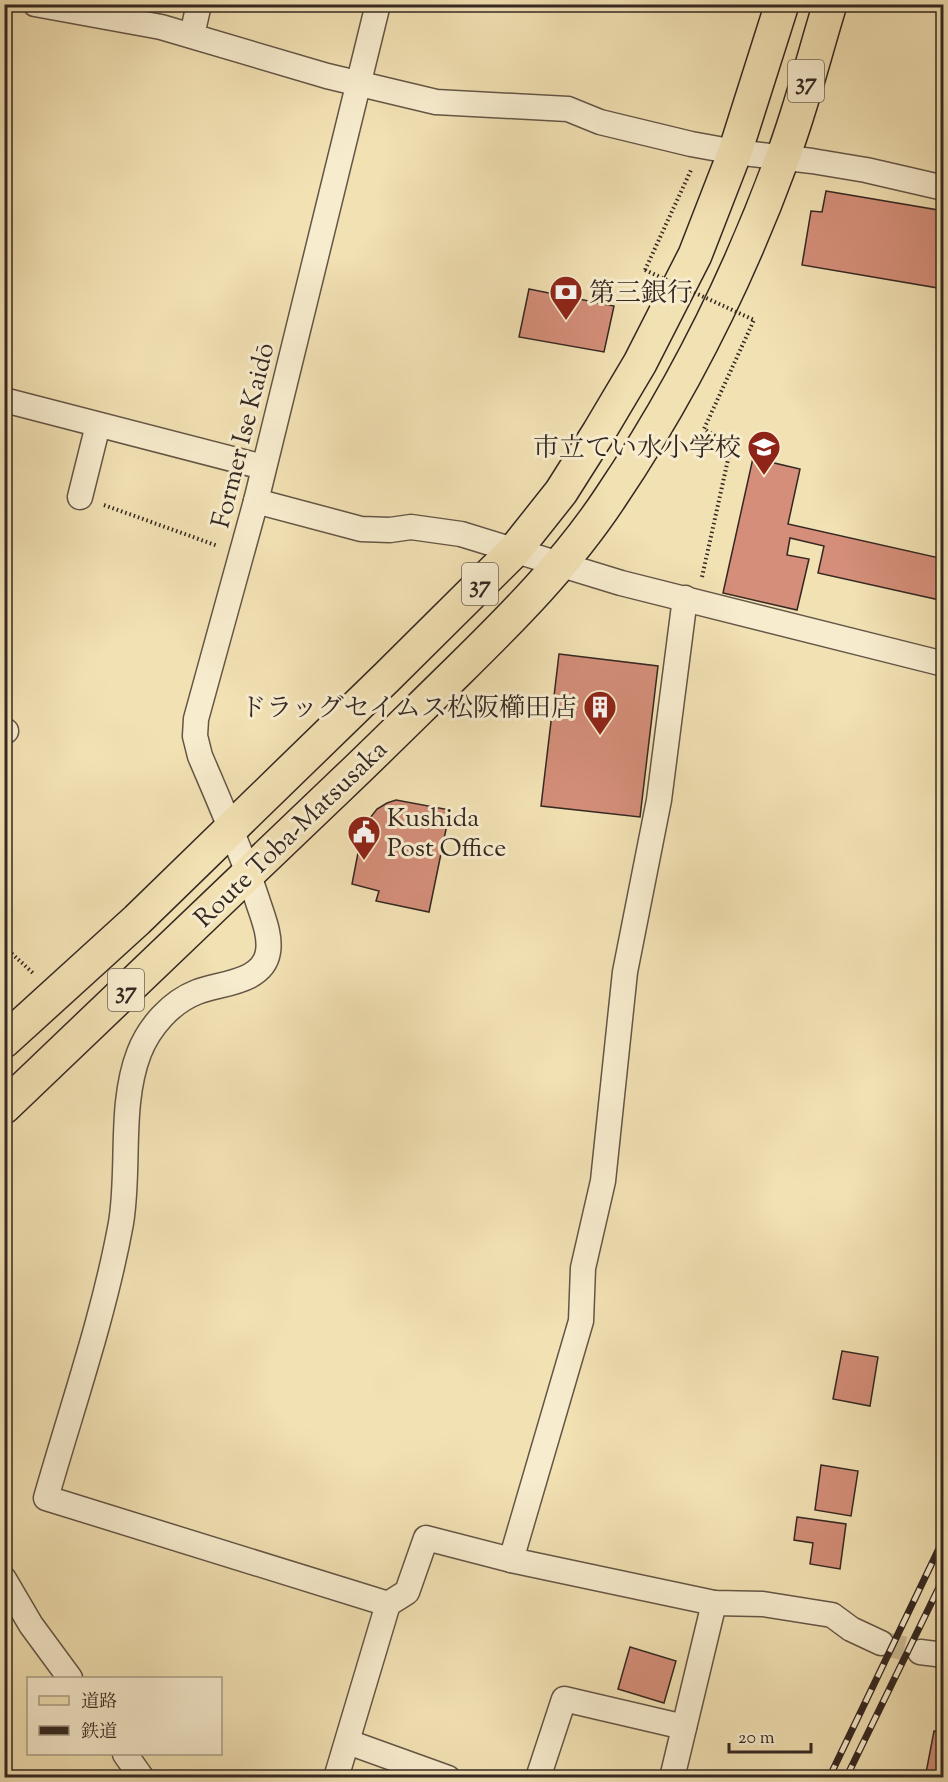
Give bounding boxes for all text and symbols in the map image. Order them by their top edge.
road number: 37 [788,60,824,102]
bank icon: 第三銀行 [548,274,584,321]
place label: 第三銀行 [589,276,693,313]
street label: Former Ise Kaidō [204,339,285,532]
school or university icon: 市立てい水小学校 [746,429,782,476]
place label: 市立てい水小学校 [533,431,741,468]
road number: 37 [462,563,498,605]
building icon: ドラッグセイムス松阪櫛田店 [582,689,618,736]
place label: ドラッグセイムス松阪櫛田店 [240,691,577,728]
street label: Route Toba-Matsusaka [187,733,397,937]
place label: Kushida Post Office [387,801,506,868]
public building icon: Kushida Post Office [346,814,382,861]
road number: 37 [108,969,144,1011]
legend [27,1677,222,1755]
text: 道路 [81,1690,117,1716]
scale bar [729,1716,812,1754]
text: 鉄道 [81,1720,117,1746]
text: 20 m [738,1726,775,1752]

